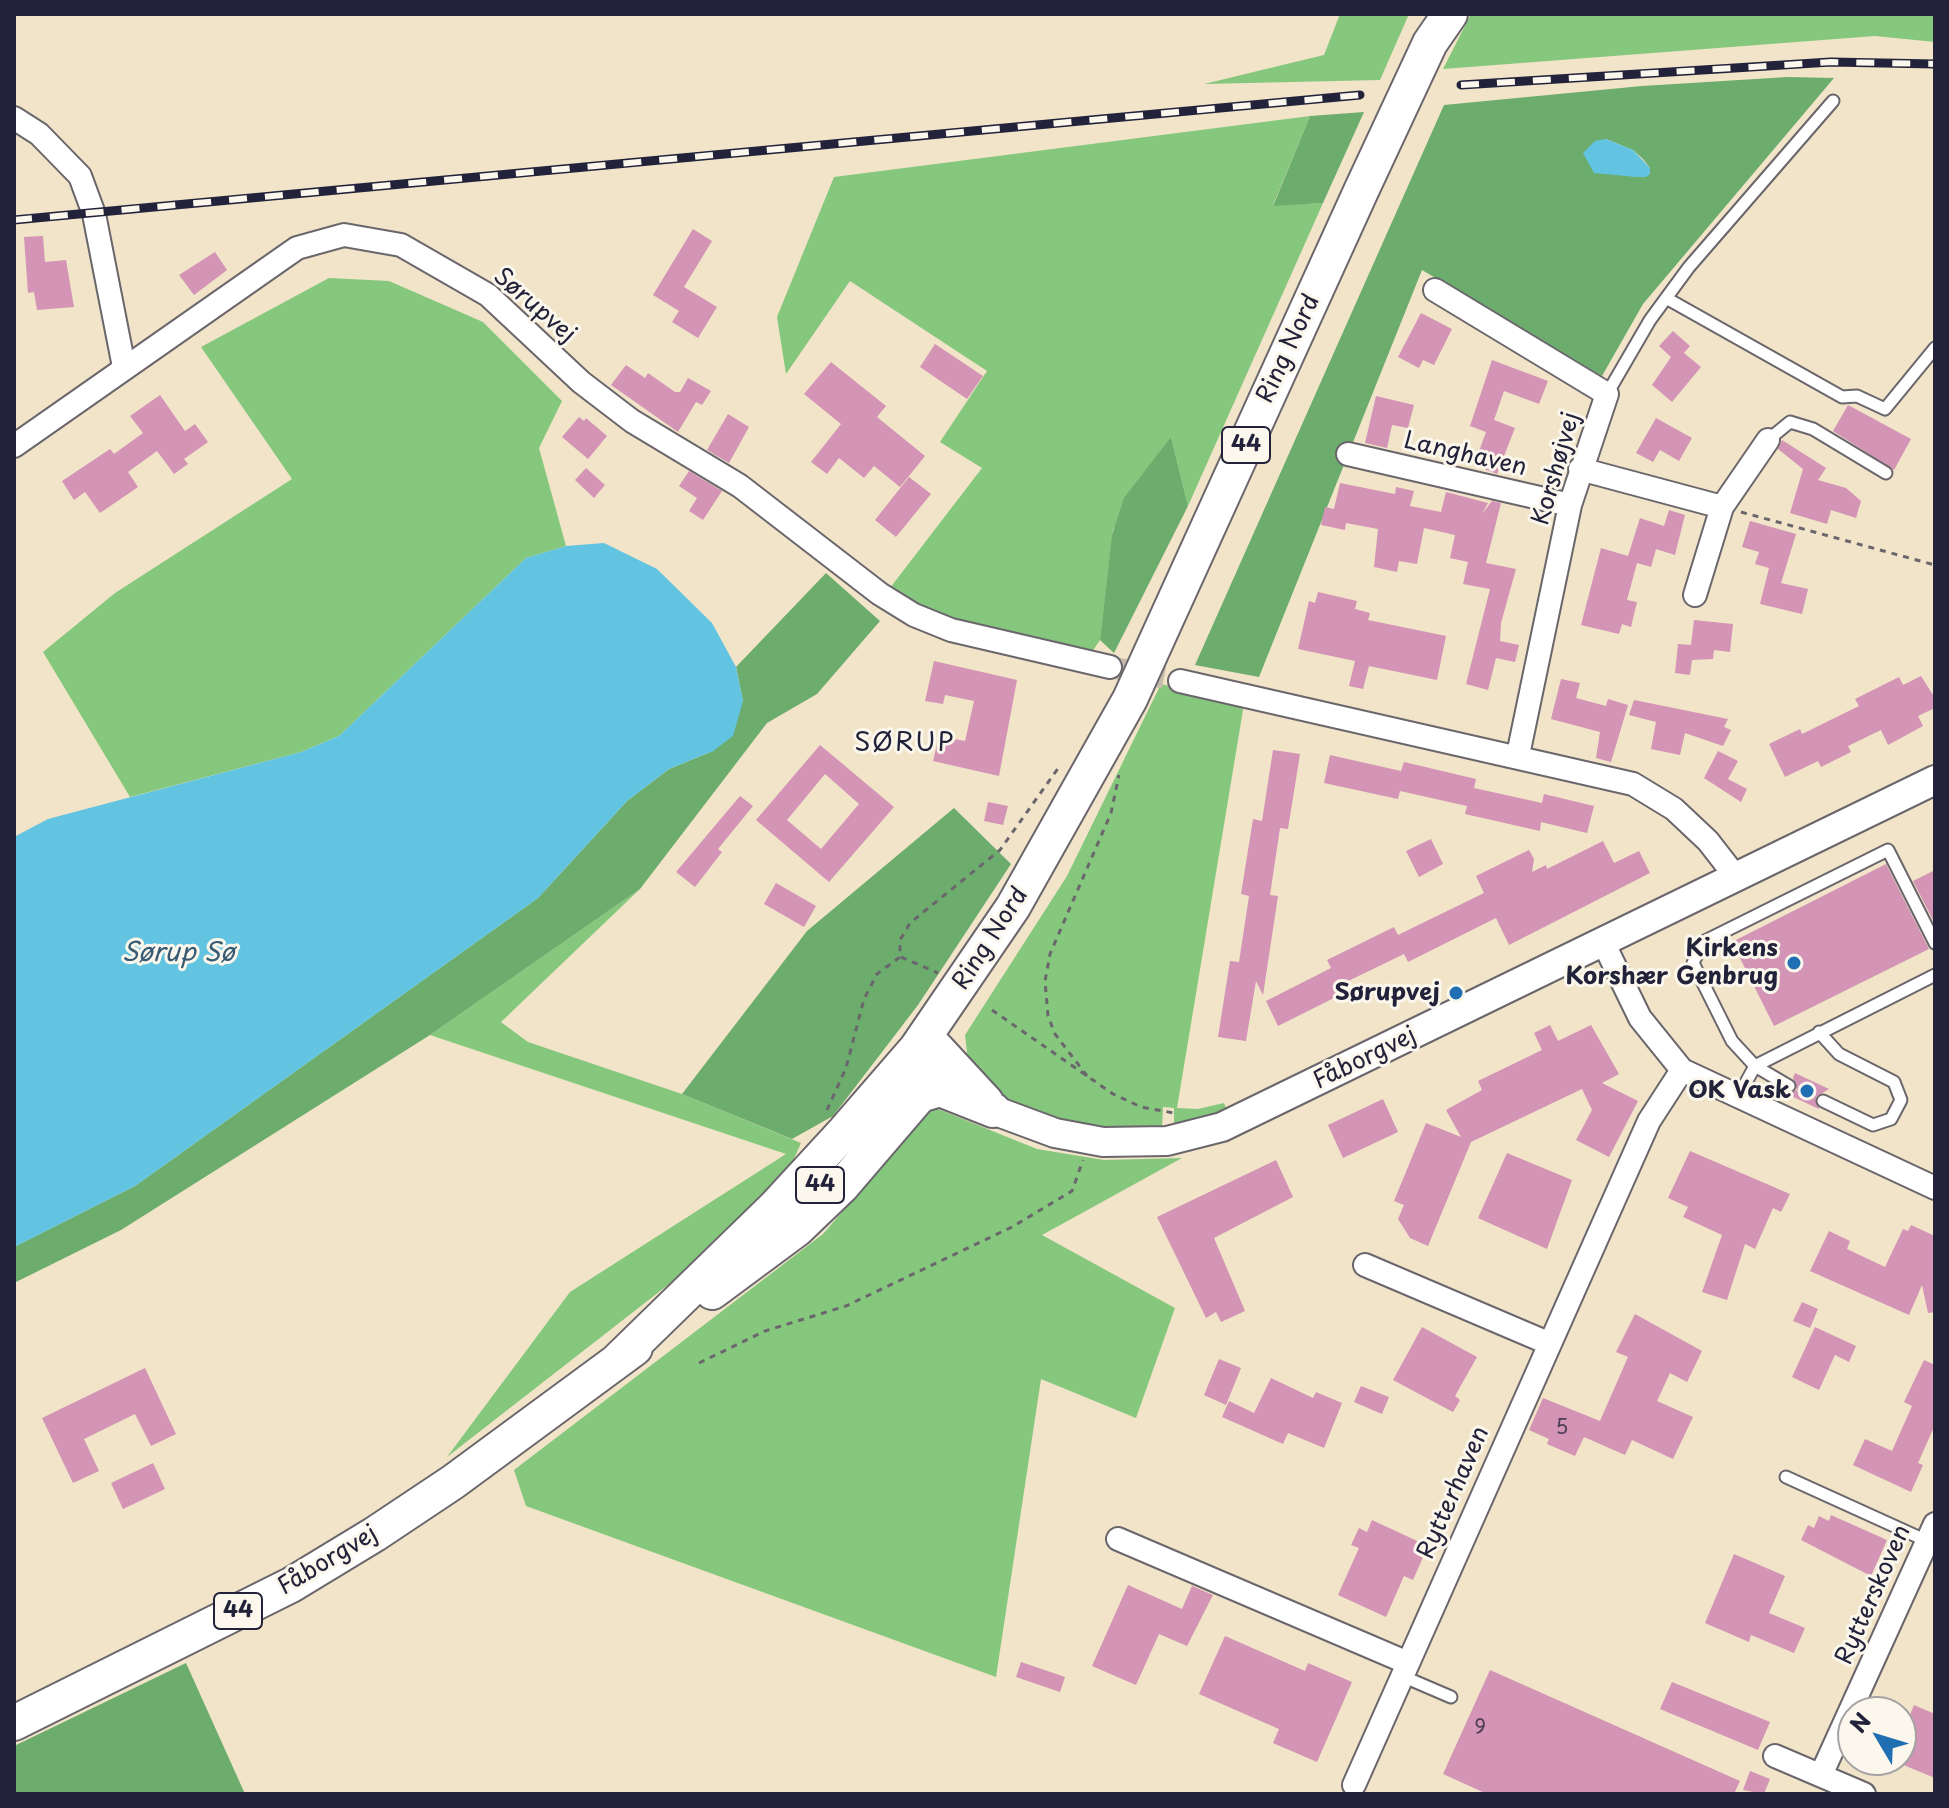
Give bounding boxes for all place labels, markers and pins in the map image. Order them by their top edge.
place label: Kirkens Korshær Genbrug [1566,935,1778,991]
marker: Kirkens Korshær Genbrug [1785,954,1803,972]
place label: Sørupvej [1335,979,1440,1007]
marker: Sørupvej [1447,984,1465,1002]
place label: OK Vask [1688,1077,1791,1105]
marker: OK Vask [1798,1082,1816,1100]

